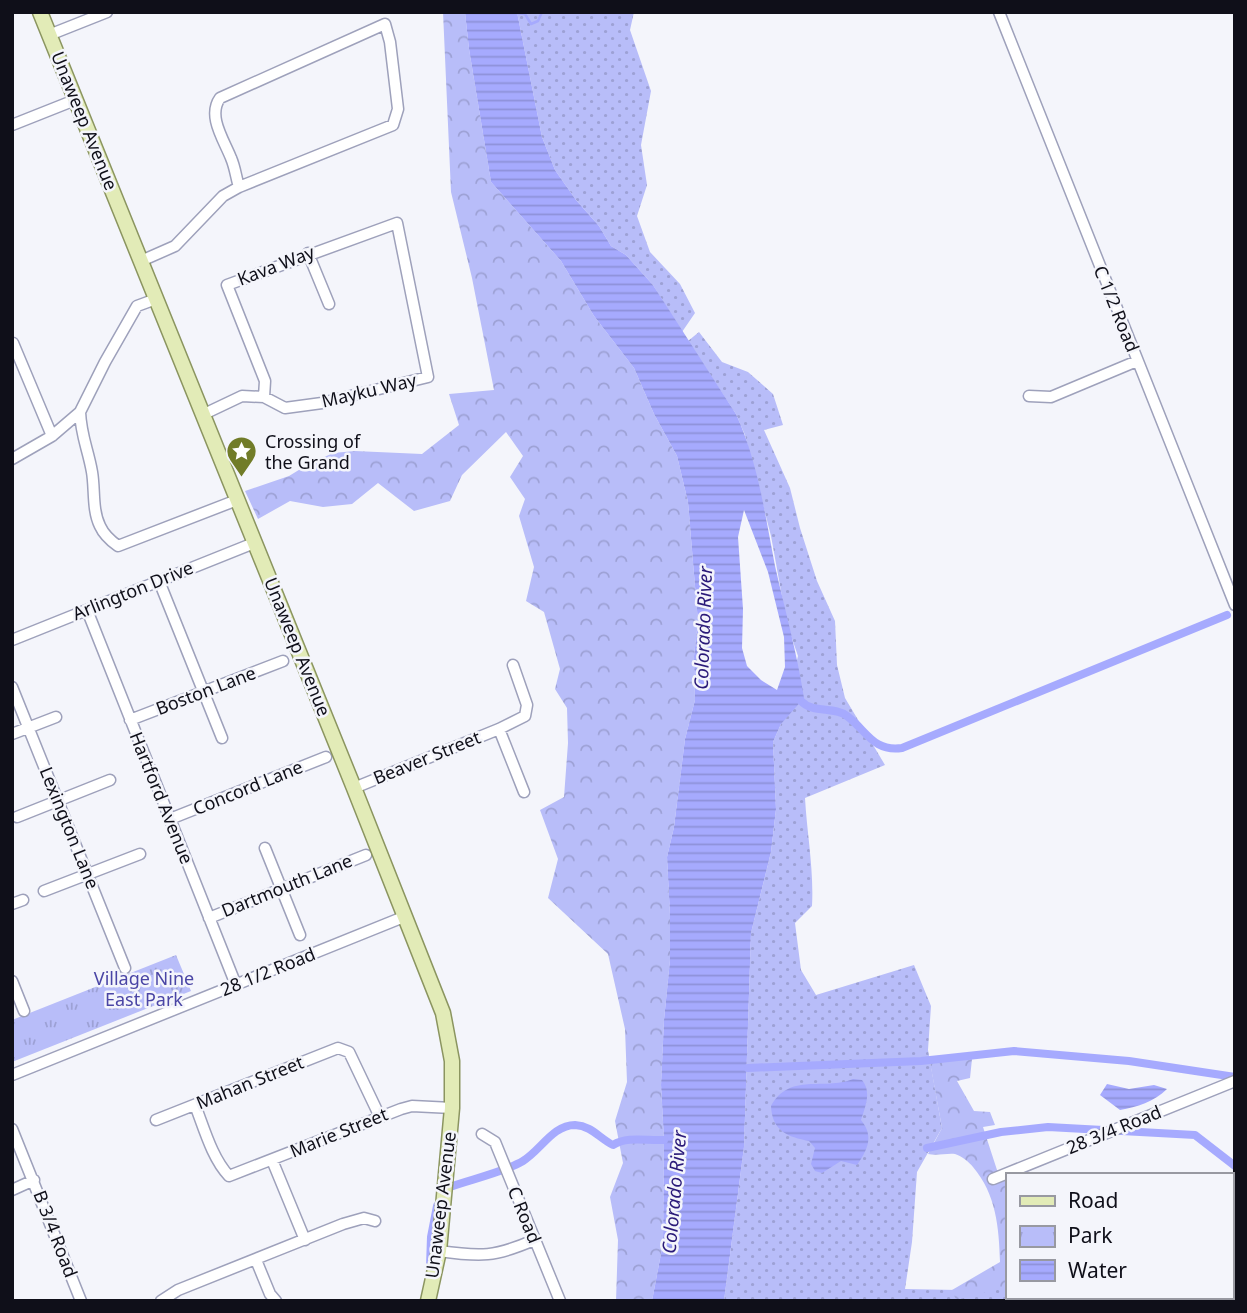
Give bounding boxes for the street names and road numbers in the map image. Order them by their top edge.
street label: Unaweep Avenue [46,48,124,194]
street label: Kava Way [234,239,318,291]
street label: C 1/2 Road [1089,262,1145,355]
street label: Mayku Way [319,367,419,413]
street label: Arlington Drive [69,555,197,625]
street label: Unaweep Avenue [259,574,337,720]
street label: Boston Lane [152,660,259,720]
street label: Beaver Street [369,724,484,789]
street label: Hartford Avenue [124,728,199,867]
street label: Concord Lane [189,754,306,820]
street label: Lexington Lane [35,763,105,892]
street label: Dartmouth Lane [218,848,356,922]
street label: 28 1/2 Road [217,941,319,1001]
street label: Mahan Street [192,1049,307,1114]
street label: 28 3/4 Road [1063,1099,1165,1159]
street label: Marie Street [286,1101,392,1163]
street label: Unaweep Avenue [419,1130,461,1280]
street label: C Road [503,1183,547,1247]
street label: B 3/4 Road [28,1187,84,1281]

